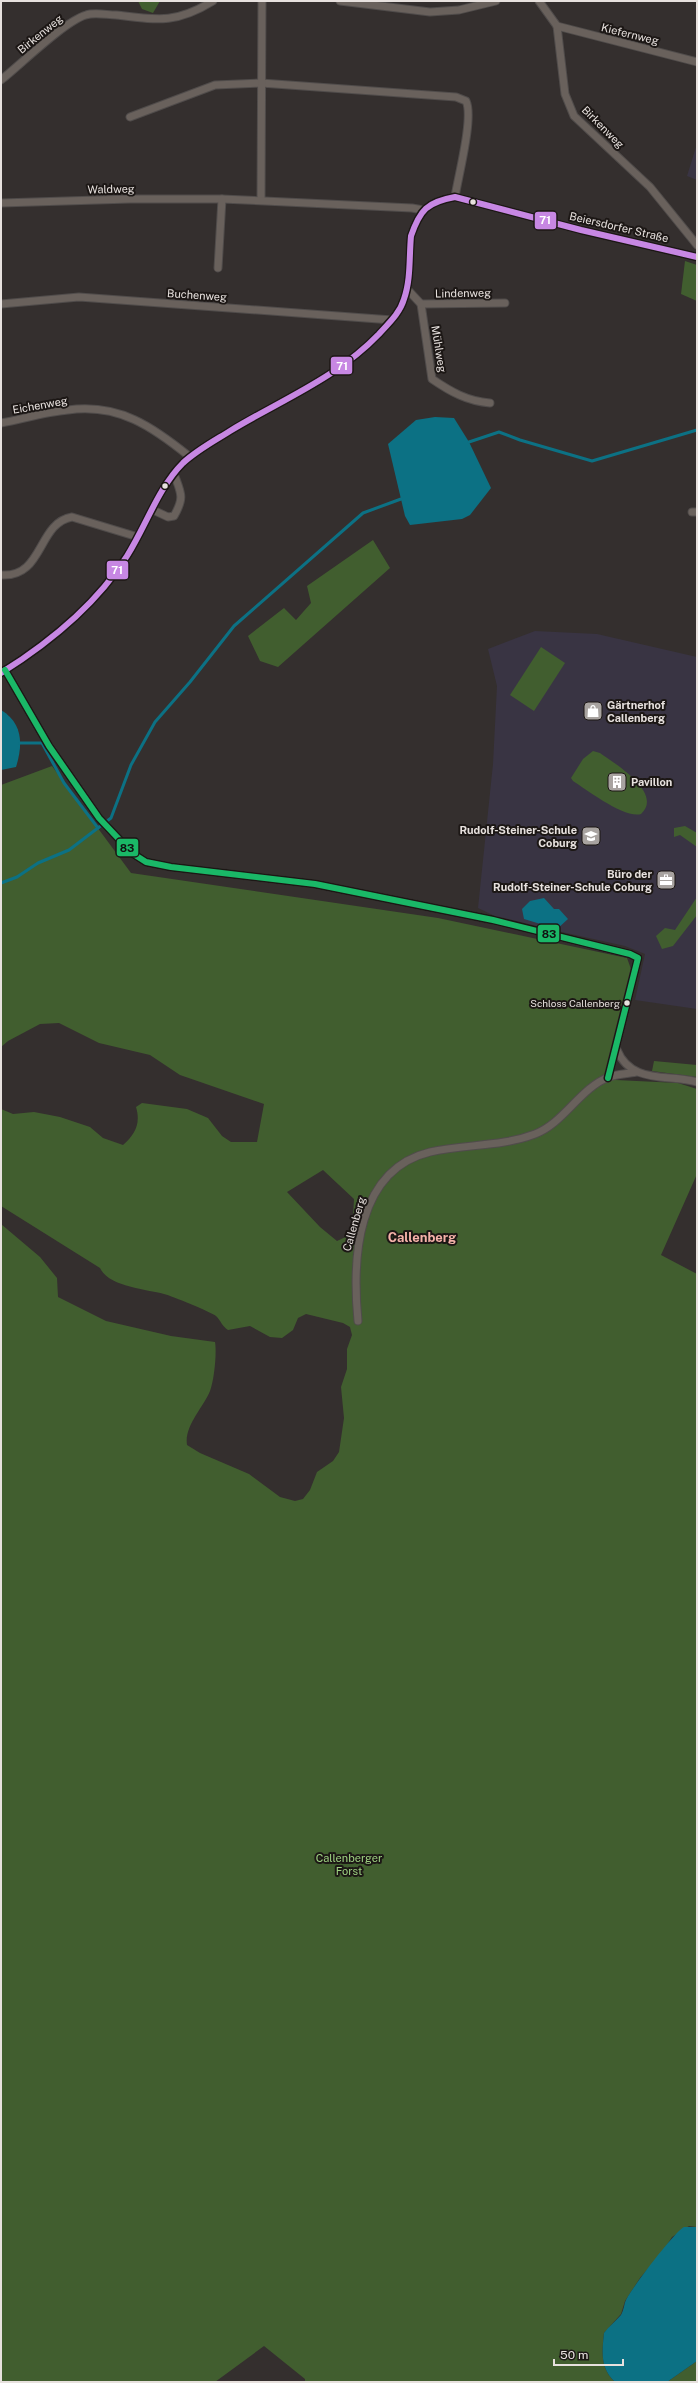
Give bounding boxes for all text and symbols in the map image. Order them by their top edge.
street label: Birkenweg [15,12,65,56]
street label: Kiefernweg [600,21,660,47]
street label: Birkenweg [580,104,627,151]
street label: Waldweg [87,183,135,195]
unlabelled marker [468,197,478,207]
street label: Beiersdorfer Straße [568,210,670,244]
line badge: 71 [534,211,557,230]
text: 71 [539,214,551,226]
street label: Buchenweg [167,287,227,303]
street label: Lindenweg [435,287,491,299]
street label: Mühlweg [429,325,449,373]
line badge: 71 [330,356,353,375]
text: 71 [336,360,348,372]
street label: Eichenweg [12,394,69,416]
unlabelled marker [160,481,170,491]
line badge: 71 [106,560,129,580]
text: 71 [111,564,123,576]
place label: Gärtnerhof Callenberg [607,699,666,724]
shop icon: Gärtnerhof Callenberg [582,700,604,722]
building icon: Pavillon [606,771,628,793]
place label: Pavillon [631,776,672,788]
place label: Rudolf-Steiner-Schule Coburg [459,824,577,849]
school or university icon: Rudolf-Steiner-Schule Coburg [580,825,602,847]
line badge: 83 [116,838,139,857]
text: 83 [120,842,134,854]
place label: Büro der Rudolf-Steiner-Schule Coburg [493,868,652,893]
office icon: Büro der Rudolf-Steiner-Schule Coburg [655,869,677,891]
line badge: 83 [537,924,560,943]
text: 83 [542,928,556,940]
place label: Schloss Callenberg [530,997,620,1009]
marker: Schloss Callenberg [622,998,632,1008]
street label: Callenberg [340,1195,368,1253]
district label: Callenberg [388,1230,456,1245]
park label: Callenberger Forst [316,1852,382,1877]
scale bar [554,2341,623,2367]
text: 50 m [560,2348,588,2362]

